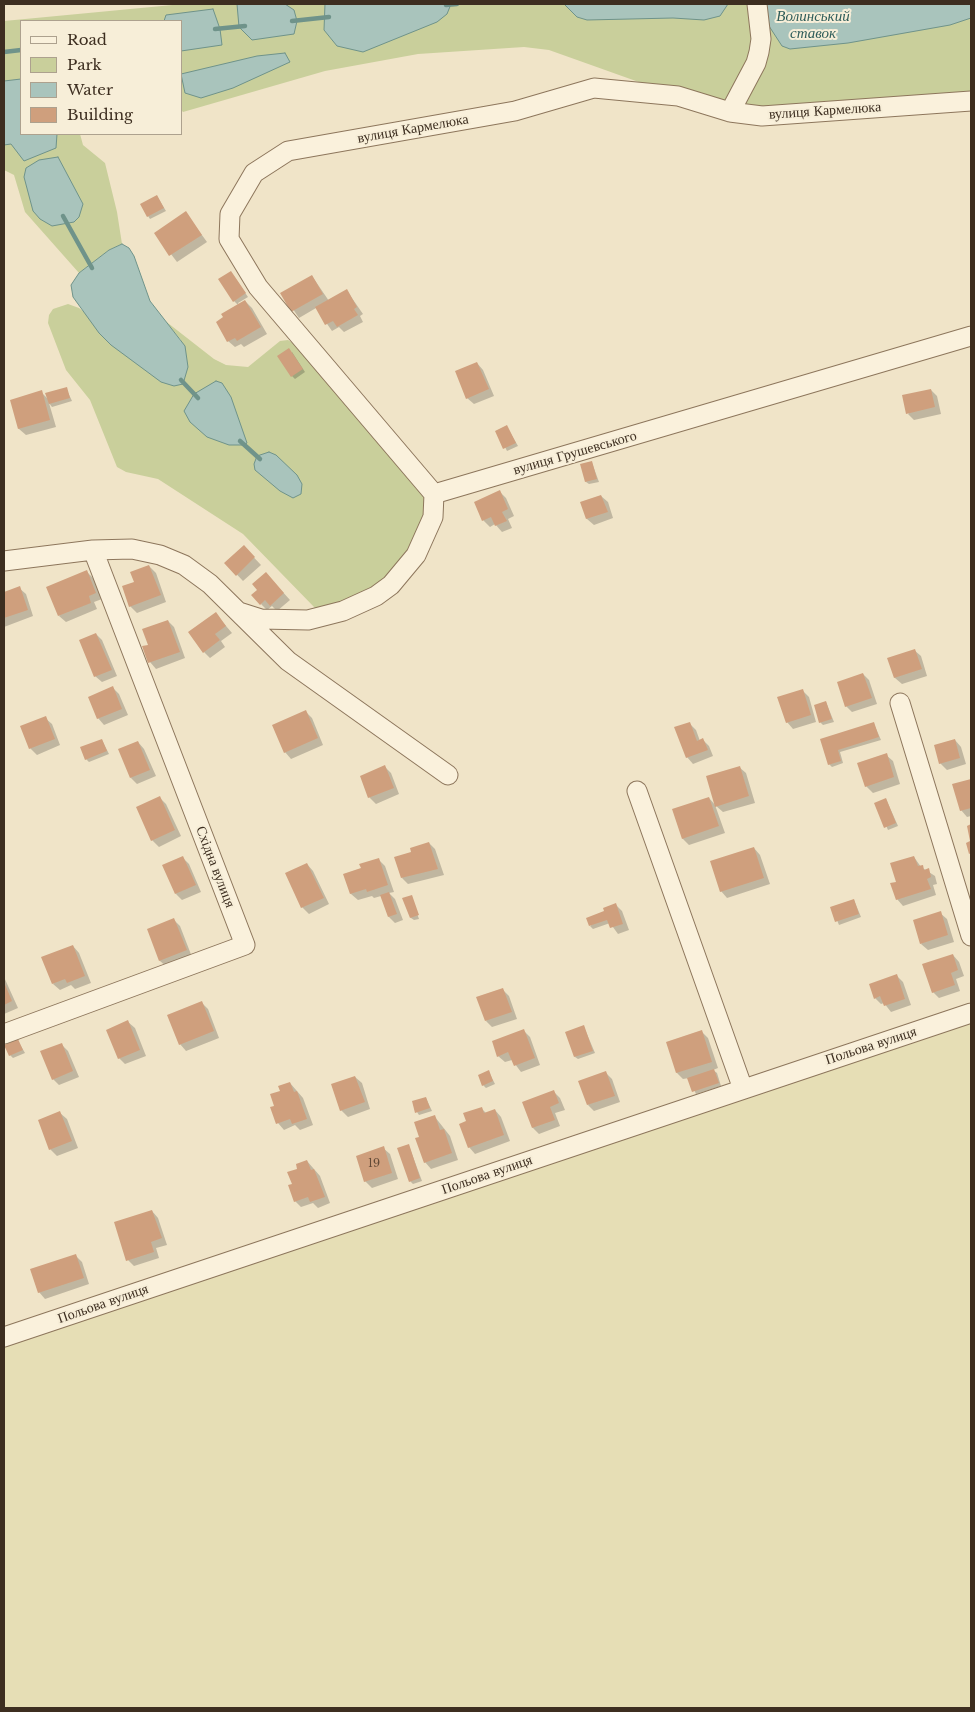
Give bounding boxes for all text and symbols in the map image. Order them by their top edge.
water label: Волинський ставок [776,8,850,43]
legend [20,20,182,135]
text: Road [67,30,107,49]
text: Park [67,55,102,74]
text: Water [67,80,113,99]
street label: вулиця Кармелюка [768,99,882,123]
text: Building [67,105,133,124]
street label: вулиця Кармелюка [356,111,470,147]
street label: вулиця Грушевського [511,427,639,479]
street label: Східна вулиця [192,824,238,910]
street label: Польова вулиця [823,1023,919,1069]
street label: Польова вулиця [439,1152,535,1198]
house number: 19 [368,1157,380,1171]
street label: Польова вулиця [55,1281,151,1327]

